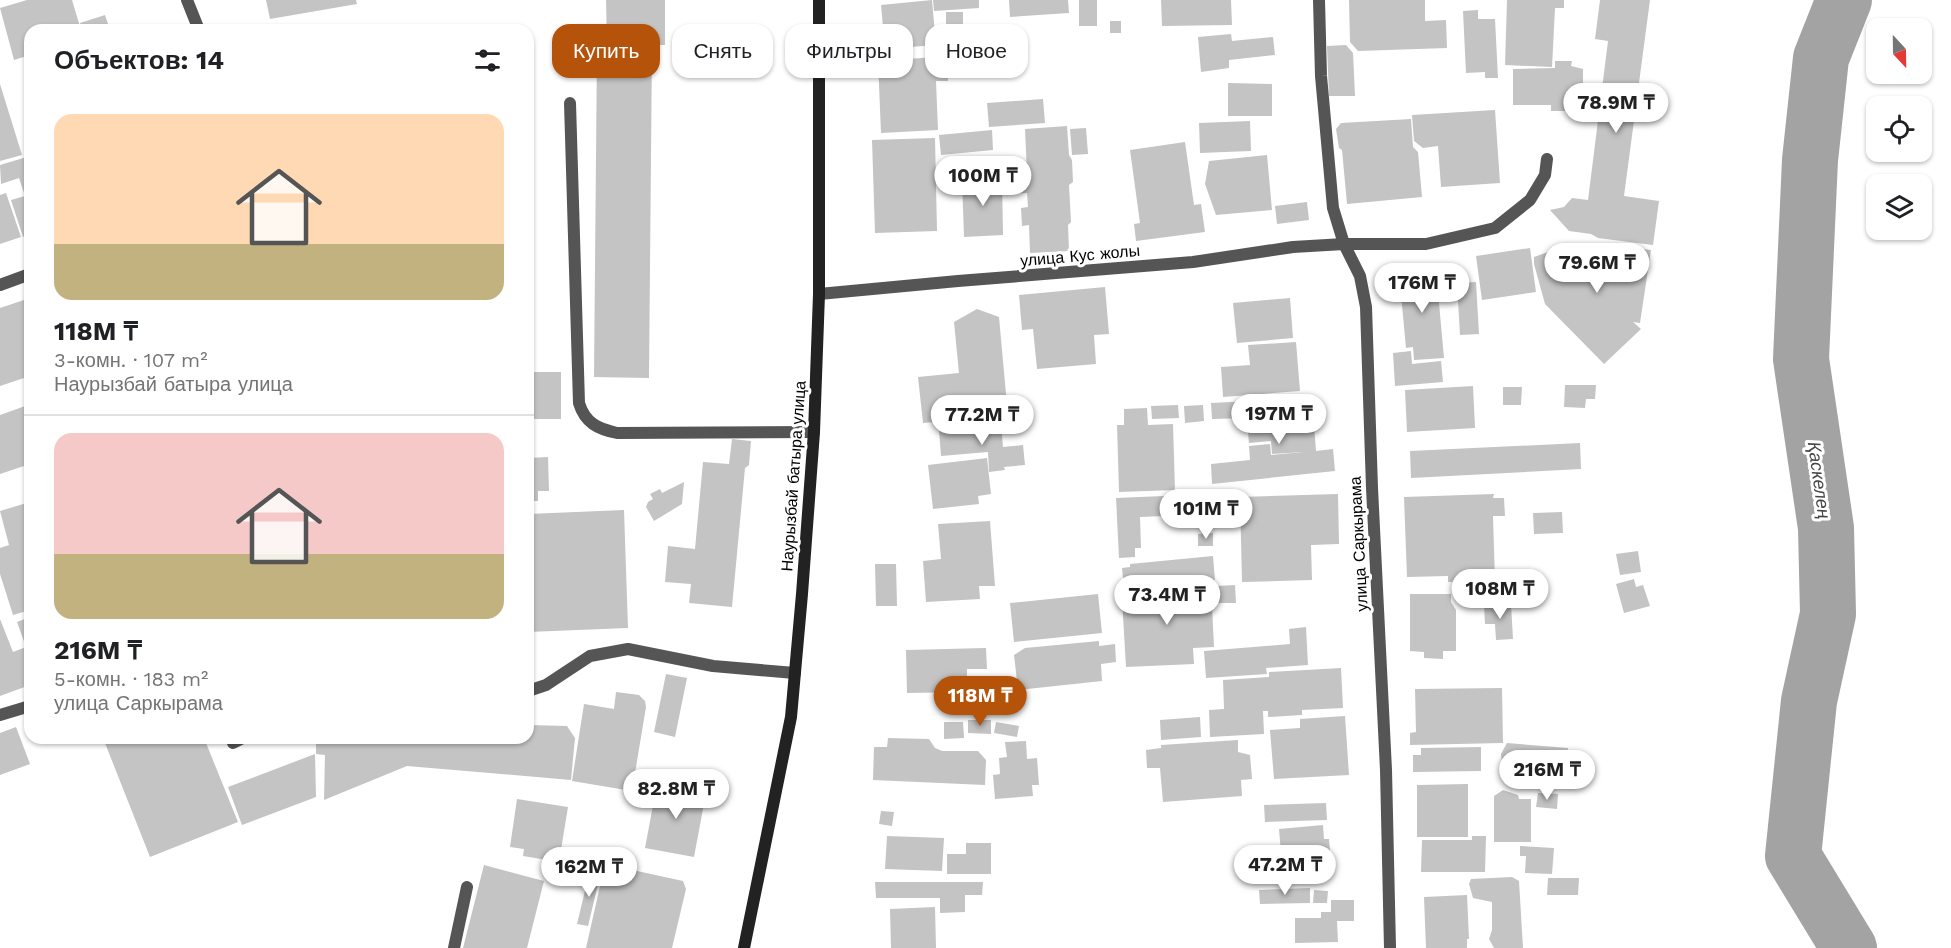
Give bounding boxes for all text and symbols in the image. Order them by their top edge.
north arrow [1866,18,1932,84]
map controls [1866,18,1932,240]
chip: Купить [552,24,660,78]
chip: Снять [672,24,773,78]
chip: Фильтры [785,24,913,78]
chip: Новое [925,24,1028,78]
icon: filters [471,44,504,77]
text: Объектов: 14 [54,45,224,75]
pin: 78.9M ₸ [1561,83,1671,134]
text: 78.9M ₸ [1577,90,1655,114]
button: locate [1866,96,1932,162]
icon: home [225,153,333,261]
pin: 100M ₸ [934,156,1032,207]
text: 100M ₸ [948,163,1018,187]
button: layers [1866,174,1932,240]
street label: улица Кус жолы [1019,241,1141,270]
pin: 79.6M ₸ [1542,243,1652,294]
text: 79.6M ₸ [1558,250,1636,274]
pin: 176M ₸ [1373,263,1471,314]
text: 176M ₸ [1388,270,1456,294]
text: 118M ₸ [54,316,138,346]
text: 3-комн. · 107 m² [54,348,207,372]
text: Наурызбай батыра улица [54,372,293,396]
street label: Наурызбай батыра улица [777,380,810,572]
pin: 197M ₸ [1230,394,1328,445]
pin: 77.2M ₸ [927,395,1037,446]
text: 197M ₸ [1245,401,1313,425]
text: 77.2M ₸ [945,402,1019,426]
water label: Қаскелең [1804,440,1835,520]
icon: home [225,472,333,580]
street label: улица Саркырама [1345,476,1372,612]
pin: 101M ₸ [1157,489,1255,540]
text: 101M ₸ [1174,496,1238,520]
pin: 108M ₸ [1451,569,1549,620]
pin: 73.4M ₸ [1112,575,1222,626]
text: 108M ₸ [1466,576,1534,600]
text: 73.4M ₸ [1128,582,1206,606]
text: 216M ₸ [54,635,142,665]
text: 5-комн. · 183 m² [54,667,208,691]
pin: 118M ₸ [931,676,1029,727]
text: 118M ₸ [948,683,1012,707]
text: улица Саркырама [54,691,223,715]
pin: 216M ₸ [1498,750,1596,801]
text: 216M ₸ [1513,757,1581,781]
pin: 82.8M ₸ [621,769,731,820]
text: 82.8M ₸ [637,776,715,800]
pin: 47.2M ₸ [1230,845,1340,896]
pin: 162M ₸ [540,847,638,898]
text: 47.2M ₸ [1248,852,1322,876]
text: 162M ₸ [555,854,623,878]

